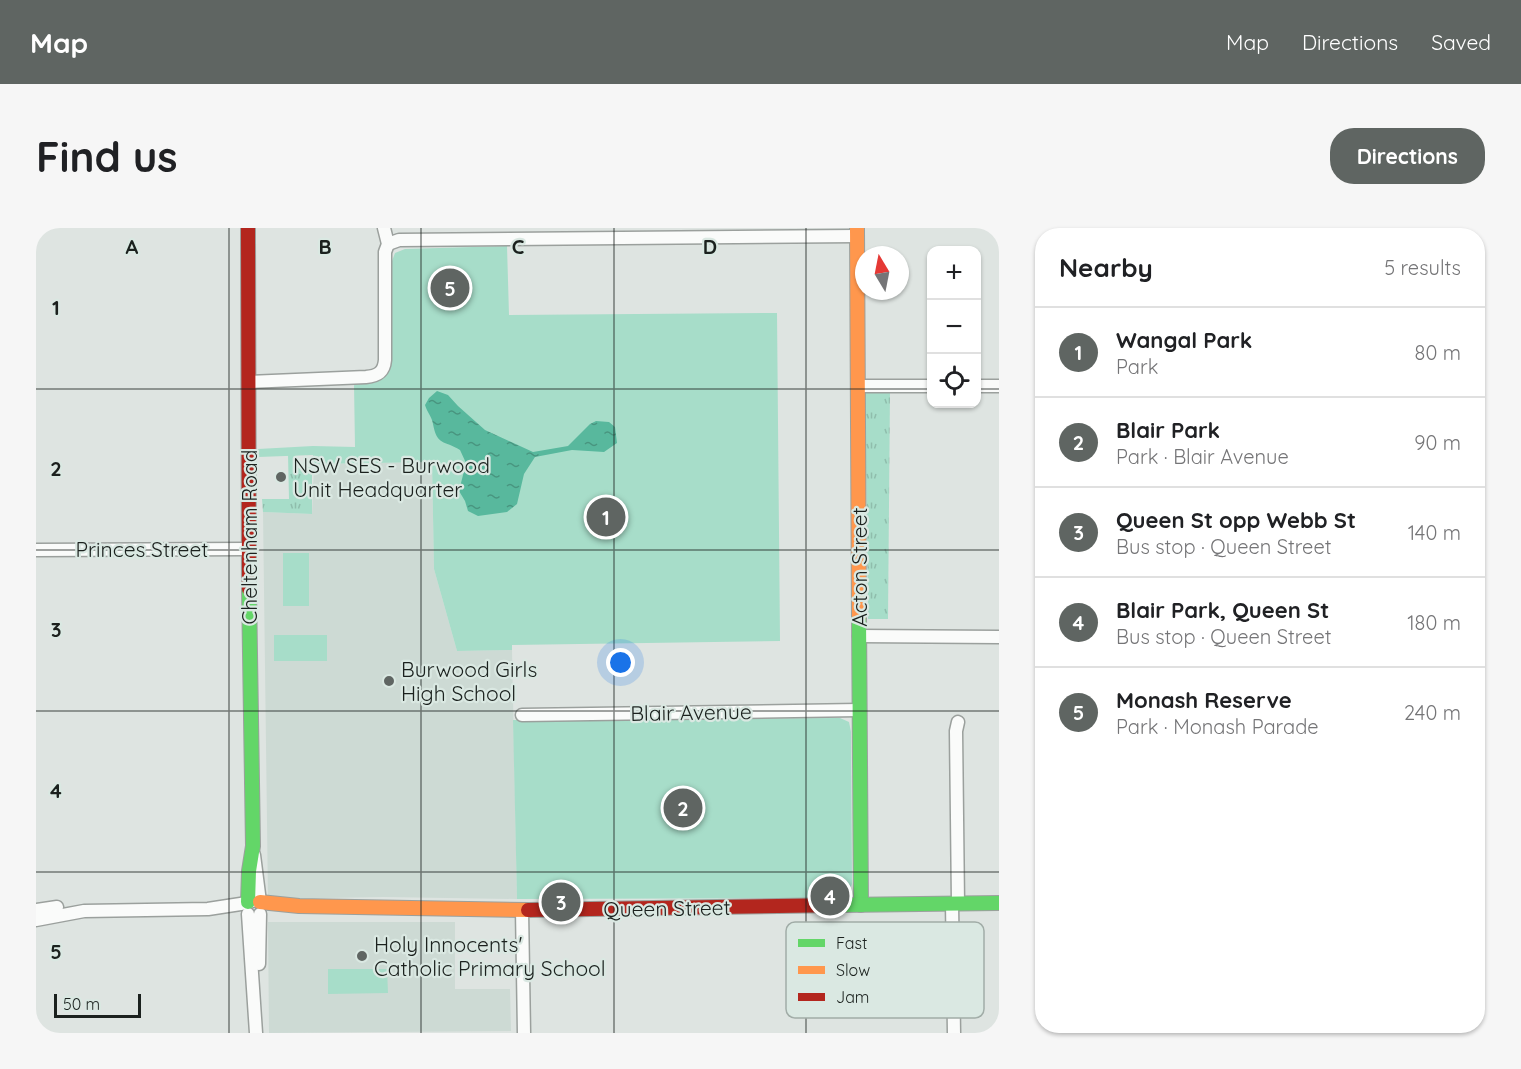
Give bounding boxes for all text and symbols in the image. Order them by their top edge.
text: Map [30,25,88,60]
text: Map [1226,29,1269,55]
text: Directions [1302,29,1398,55]
text: Saved [1431,29,1491,55]
button: Directions [1330,128,1485,184]
text: Find us [36,130,178,183]
text: A [126,234,139,259]
text: B [318,234,332,259]
text: C [512,234,525,259]
text: D [703,234,717,259]
north arrow [855,246,909,300]
map controls [927,246,981,408]
button: + [927,246,981,300]
text: Nearby [1059,251,1153,284]
text: 5 results [1384,255,1461,280]
pin: 5 [430,266,470,310]
text: 1 [52,295,60,320]
button: − [927,300,981,354]
text: Wangal Park [1116,326,1252,354]
text: 1 [1075,340,1082,365]
text: 80 m [1415,340,1461,365]
button: locate [927,354,981,408]
text: Park [1116,354,1158,379]
text: Blair Park [1116,416,1220,444]
text: 2 [1073,430,1084,455]
text: 90 m [1414,430,1461,455]
text: Park · Blair Avenue [1116,444,1289,469]
street label: Cheltenham Road [236,450,262,624]
place label: NSW SES - Burwood Unit Headquarter [293,452,490,502]
text: 2 [50,456,62,481]
marker: NSW SES - Burwood Unit Headquarter [274,470,288,484]
pin: 1 [586,494,626,540]
text: Queen St opp Webb St [1116,506,1356,534]
street label: Acton Street [846,507,872,627]
text: 3 [1073,520,1084,545]
text: 140 m [1408,520,1461,545]
text: Bus stop · Queen Street [1116,534,1331,559]
street label: Princes Street [76,536,208,562]
text: Blair Park, Queen St [1116,596,1329,624]
text: 4 [1073,610,1084,635]
text: 180 m [1407,610,1461,635]
text: 3 [51,617,61,642]
text: Bus stop · Queen Street [1116,624,1331,649]
your location [606,648,635,677]
place label: Burwood Girls High School [401,656,537,706]
marker: Burwood Girls High School [382,674,396,688]
text: Monash Reserve [1116,686,1292,714]
street label: Blair Avenue [630,698,752,726]
text: 5 [1073,700,1084,725]
text: 240 m [1404,700,1461,725]
text: Park · Monash Parade [1116,714,1319,739]
text: 4 [50,778,62,803]
pin: 2 [664,786,702,830]
pin: 4 [810,874,850,918]
pin: 3 [542,880,580,924]
street label: Queen Street [603,894,731,922]
legend [786,922,984,1018]
place label: Holy Innocents' Catholic Primary School [374,931,606,981]
text: Fast [836,933,867,953]
text: 5 [50,939,62,964]
marker: Holy Innocents' Catholic Primary School [355,949,369,963]
text: Slow [836,960,870,980]
text: Jam [836,987,869,1007]
scale bar [54,991,141,1018]
text: 50 m [63,994,100,1014]

